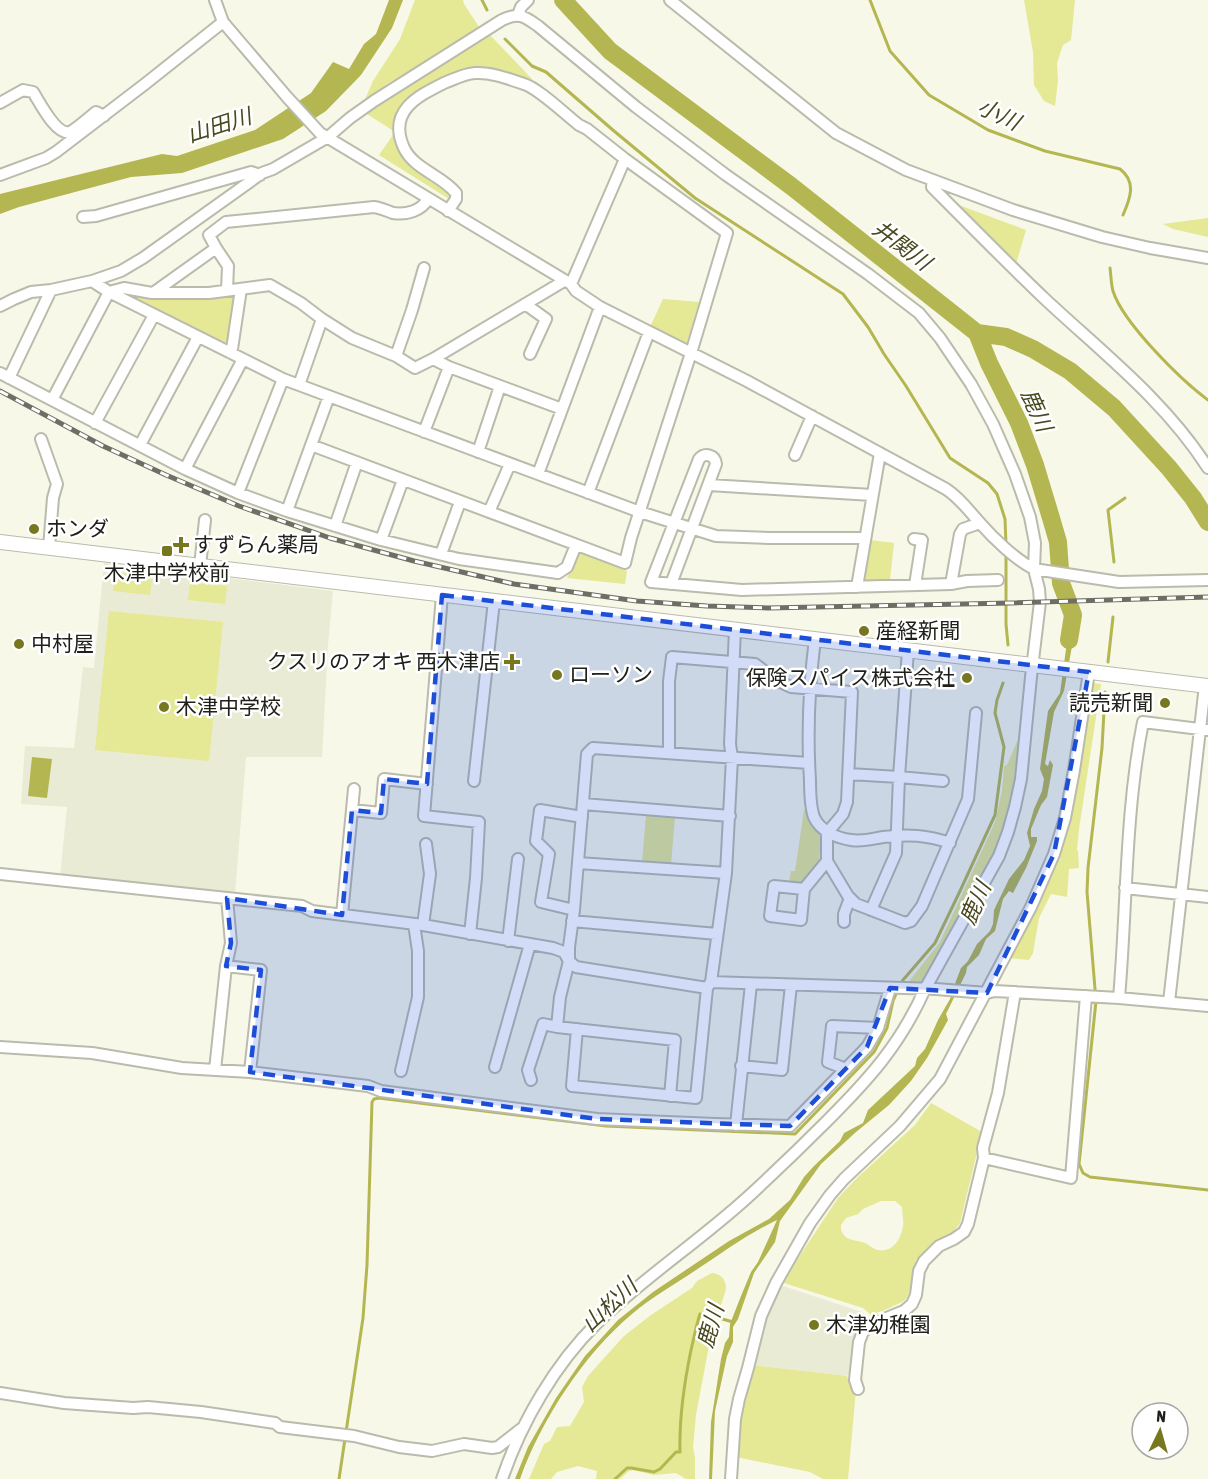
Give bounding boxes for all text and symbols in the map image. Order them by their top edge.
water label: 小川 [974,93,1026,136]
water label: 山田川 [184,102,256,148]
water label: 井関川 [868,215,938,276]
water label: 鹿川 [1016,385,1059,437]
place label: ホンダ [46,516,109,540]
marker: ホンダ [27,522,41,536]
place label: すずらん薬局 [193,532,319,556]
marker: すずらん薬局 [174,538,188,552]
marker: 木津中学校前 [160,544,174,558]
place label: 木津中学校前 [104,560,230,584]
place label: 産経新聞 [876,618,960,642]
marker: 産経新聞 [857,624,871,638]
place label: 中村屋 [31,631,94,655]
marker: 中村屋 [12,637,26,651]
place label: クスリのアオキ 西木津店 [267,649,500,673]
marker: クスリのアオキ 西木津店 [505,655,519,669]
place label: ローソン [569,662,653,686]
place label: 保険スパイス株式会社 [746,665,955,689]
marker: ローソン [550,668,564,682]
marker: 保険スパイス株式会社 [960,671,974,685]
place label: 読売新聞 [1069,690,1153,714]
place label: 木津中学校 [176,694,281,718]
marker: 読売新聞 [1158,696,1172,710]
marker: 木津中学校 [157,700,171,714]
water label: 鹿川 [954,876,997,928]
water label: 山松川 [576,1272,643,1337]
water label: 鹿川 [691,1299,729,1351]
place label: 木津幼稚園 [826,1312,931,1336]
marker: 木津幼稚園 [807,1318,821,1332]
north arrow [1130,1401,1190,1461]
text: N [1156,1407,1167,1425]

